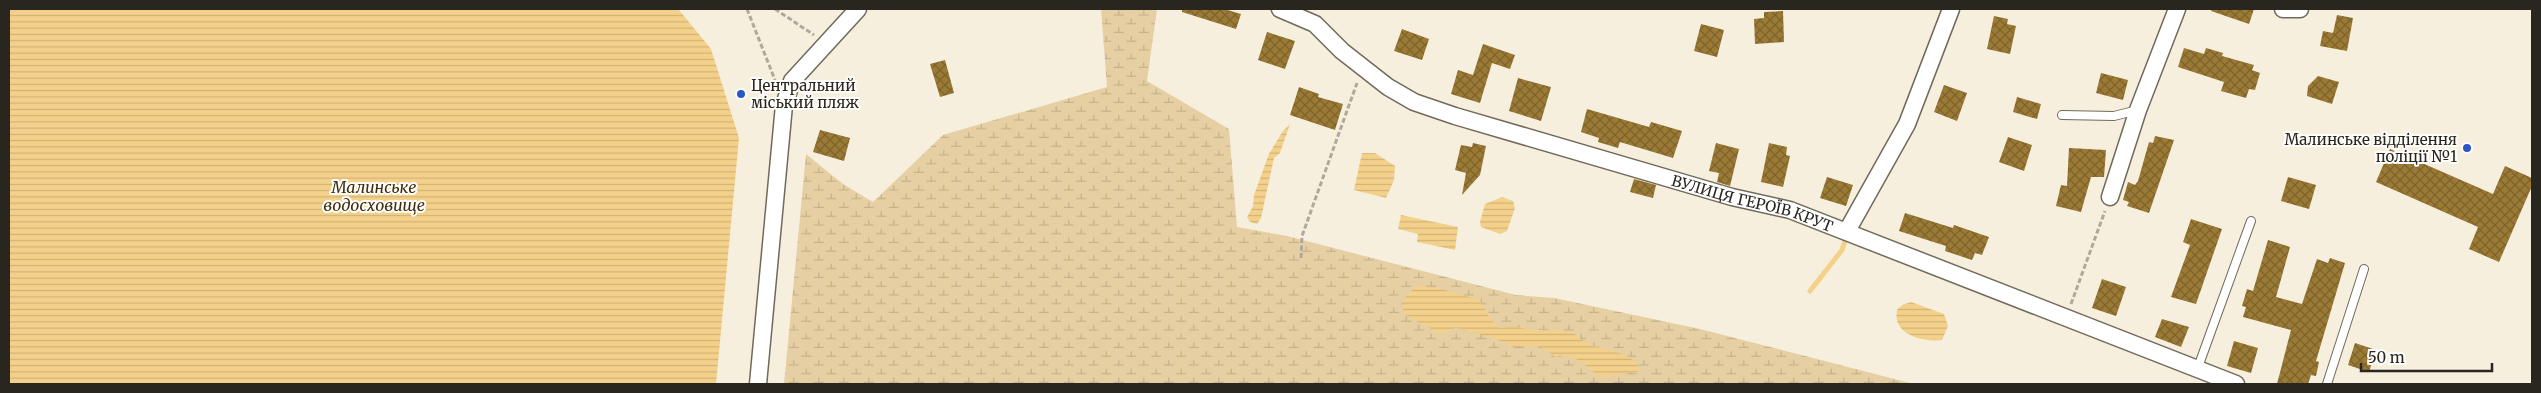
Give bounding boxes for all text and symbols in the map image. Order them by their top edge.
place label: Центральний міський пляж [751,76,859,112]
marker: Центральний міський пляж [735,88,747,100]
place label: Малинське відділення поліції №1 [2284,130,2457,166]
marker: Малинське відділення поліції №1 [2461,142,2473,154]
street label: ВУЛИЦЯ ГЕРОЇВ КРУТ [1670,170,1836,236]
water label: Малинське водосховище [323,177,425,215]
scale bar [2361,340,2492,372]
text: 50 m [2368,348,2405,367]

